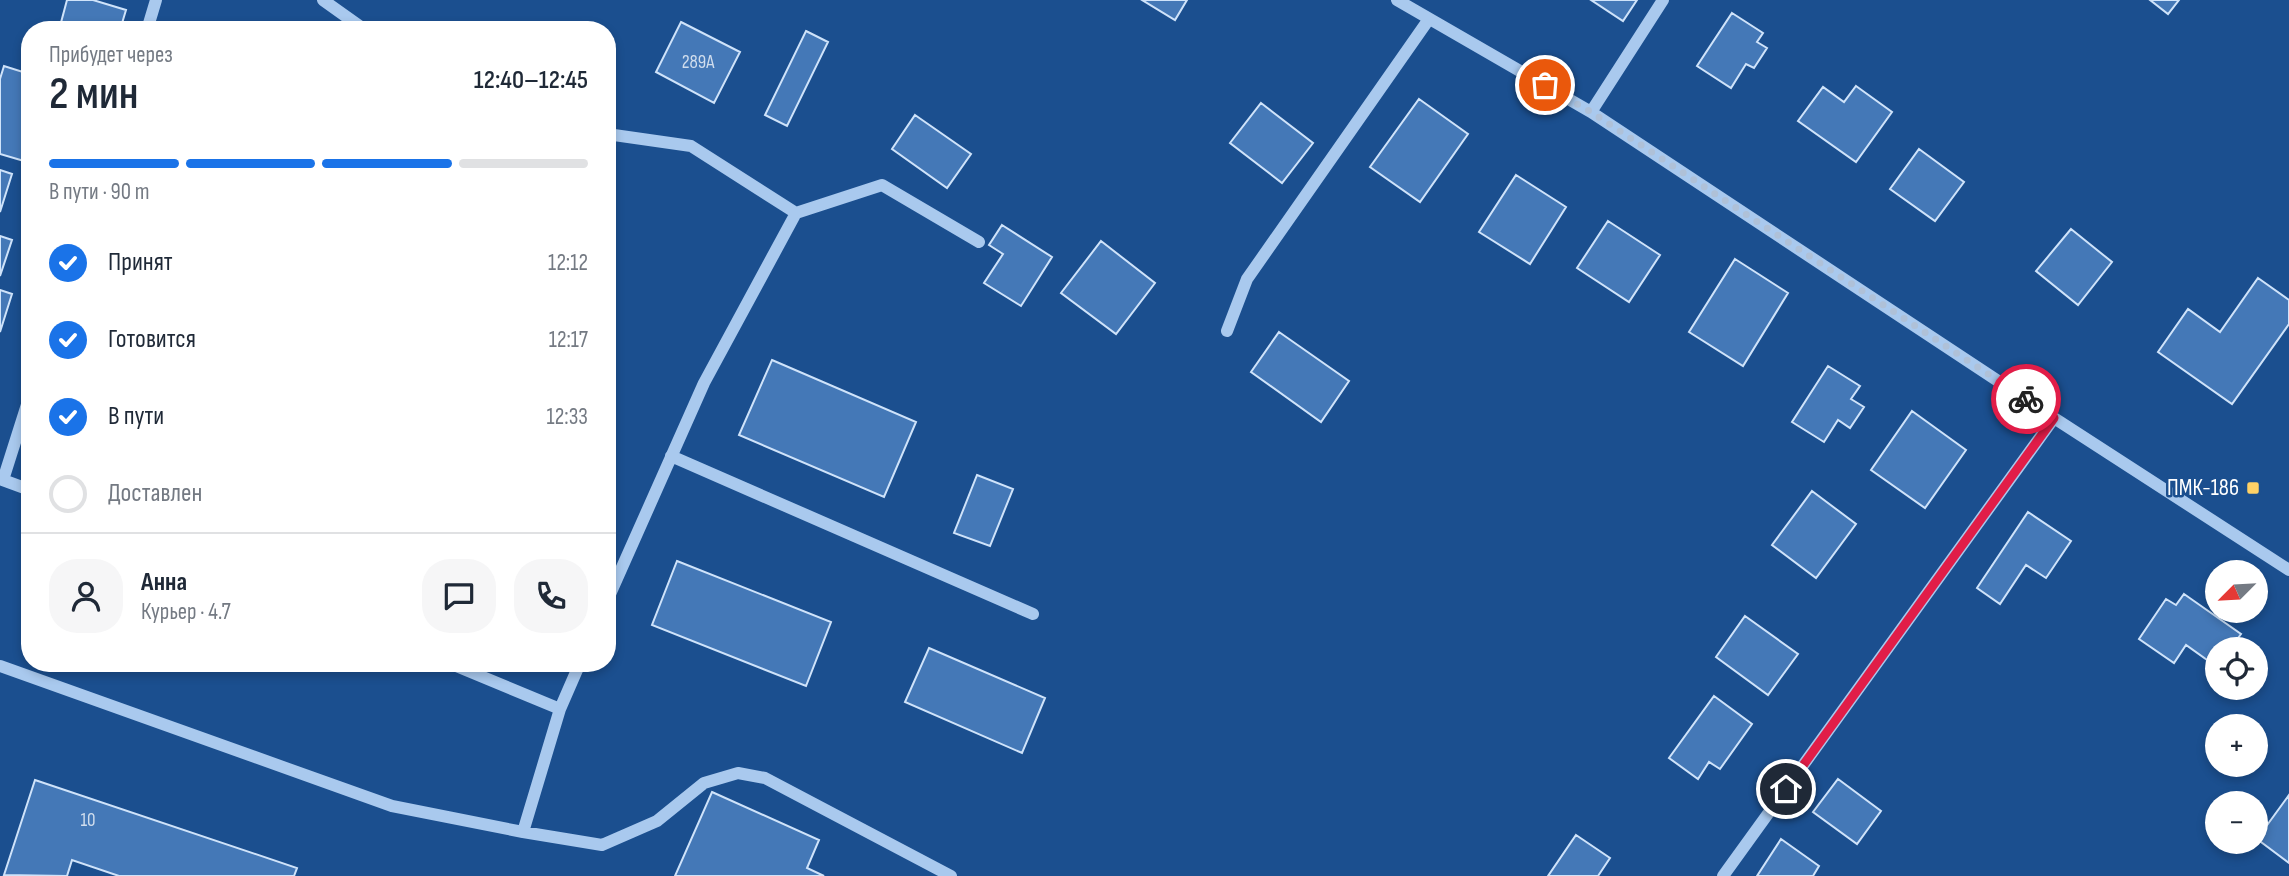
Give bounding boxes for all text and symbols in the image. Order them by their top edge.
text: Прибудет через [49,41,173,69]
house number: 289А [682,51,715,74]
pin [1515,55,1575,115]
text: 12:40–12:45 [474,65,588,96]
icon: bag [1526,66,1564,104]
text: 2 мин [49,67,139,122]
text: В пути · 90 m [49,178,150,206]
icon: check [49,244,87,282]
text: Принят [108,247,173,278]
text: 12:12 [548,249,588,277]
icon: check [49,321,87,359]
text: Готовится [108,324,196,355]
text: 12:17 [549,326,588,354]
courier [1991,364,2061,434]
icon: bike [2007,380,2045,418]
icon: check [49,398,87,436]
text: В пути [108,401,164,432]
text: 12:33 [547,403,588,431]
place label: ПМК-186 [2167,474,2239,502]
text: Доставлен [108,478,202,509]
marker: ПМК-186 [2245,480,2261,496]
button: person [49,559,123,633]
button: chat [422,559,496,633]
button: phone [514,559,588,633]
north arrow [2205,560,2268,623]
map controls [2205,560,2268,854]
text: Анна [141,567,187,598]
text: Курьер · 4.7 [141,598,231,626]
button: locate [2205,637,2268,700]
button: + [2205,714,2268,777]
pin [1756,759,1816,819]
icon: home [1767,770,1805,808]
button: − [2205,791,2268,854]
house number: 10 [80,809,96,832]

